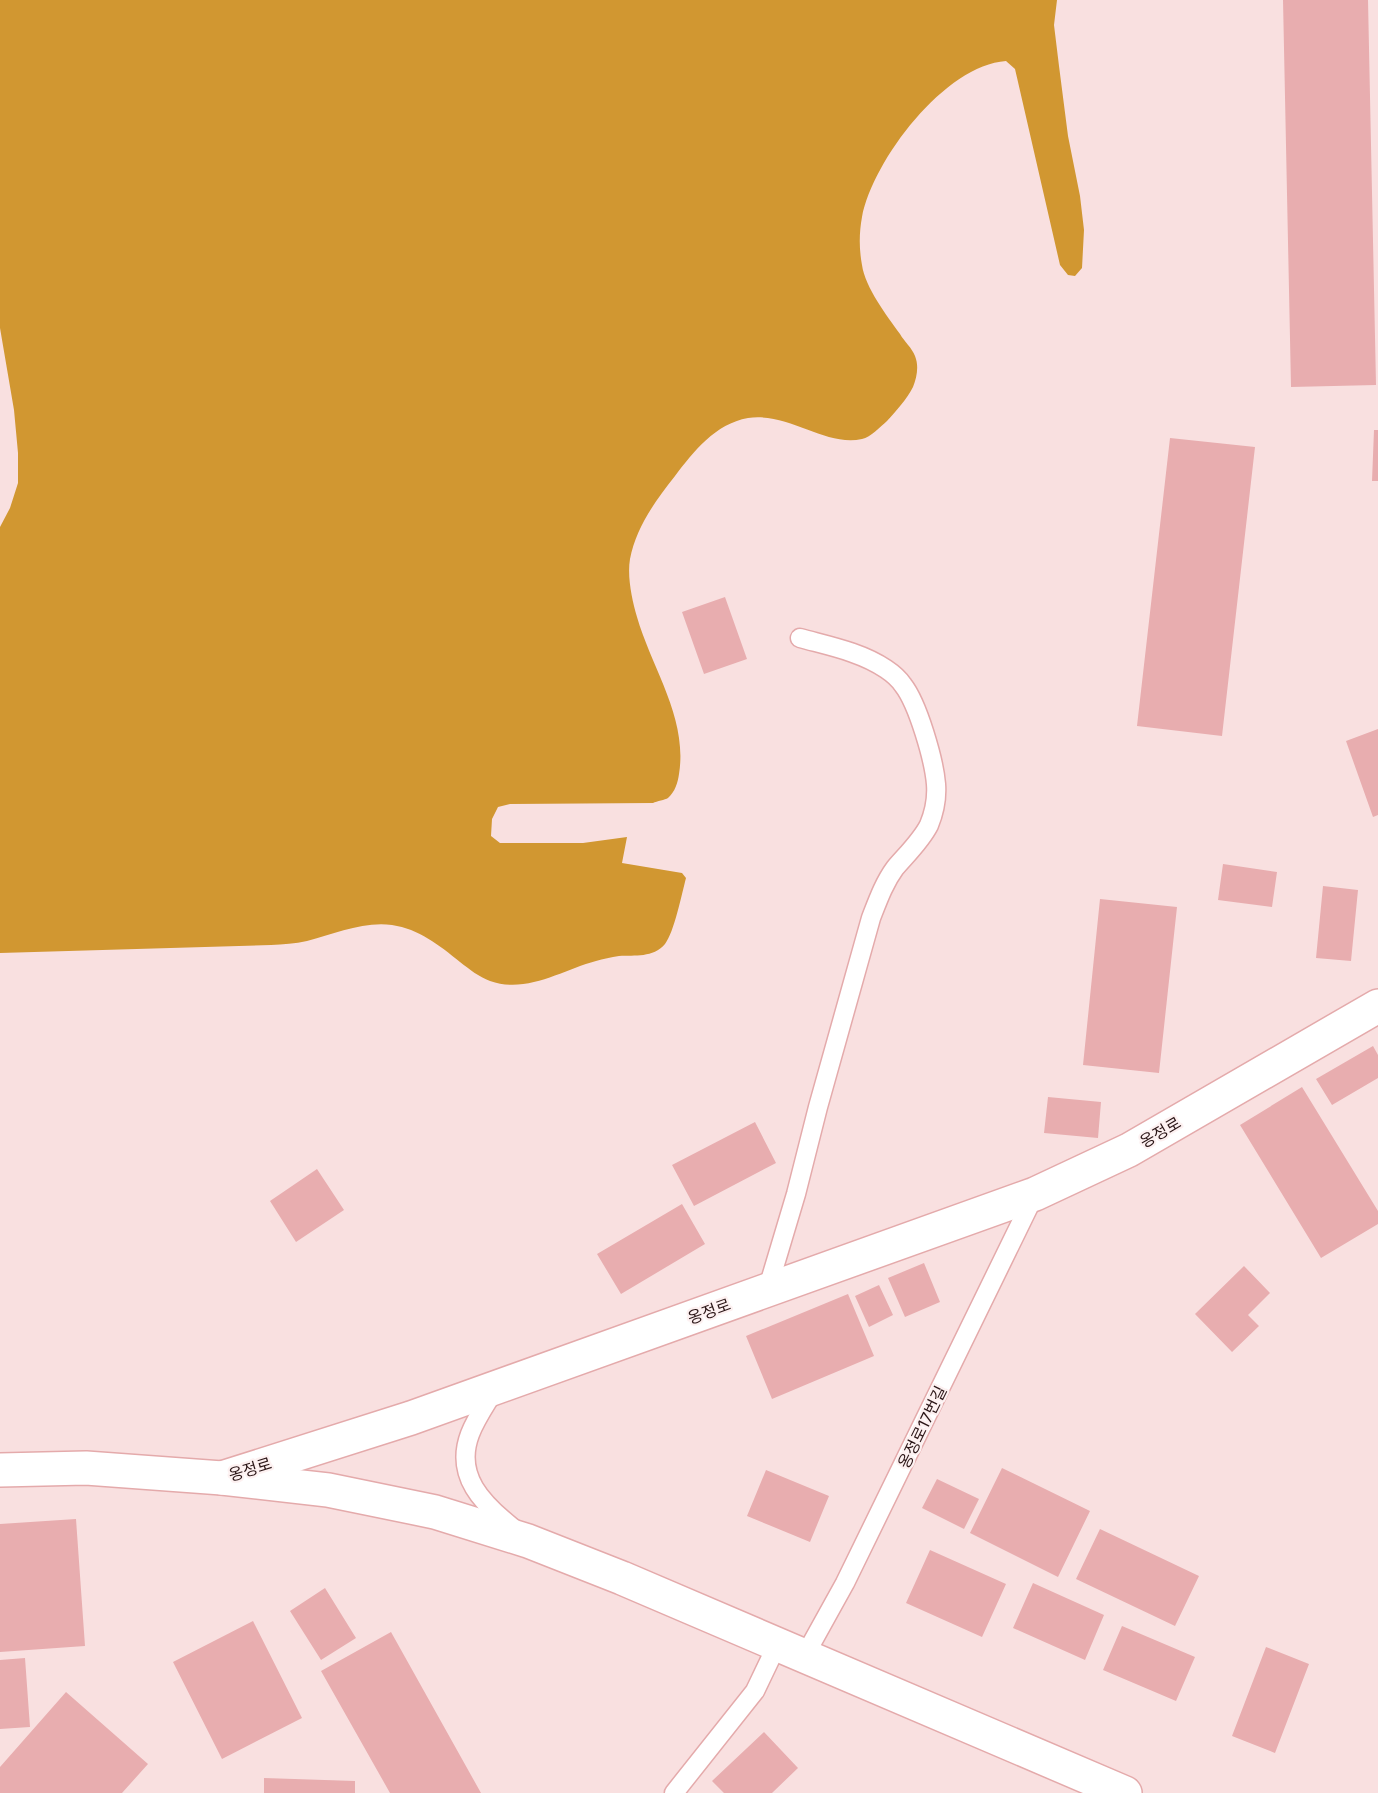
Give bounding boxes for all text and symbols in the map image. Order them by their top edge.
street label: 옹정로 [1136,1112,1184,1152]
street label: 옹정로 [685,1294,733,1328]
street label: 옹정로17번길 [893,1383,951,1471]
street label: 옹정로 [226,1453,274,1485]

